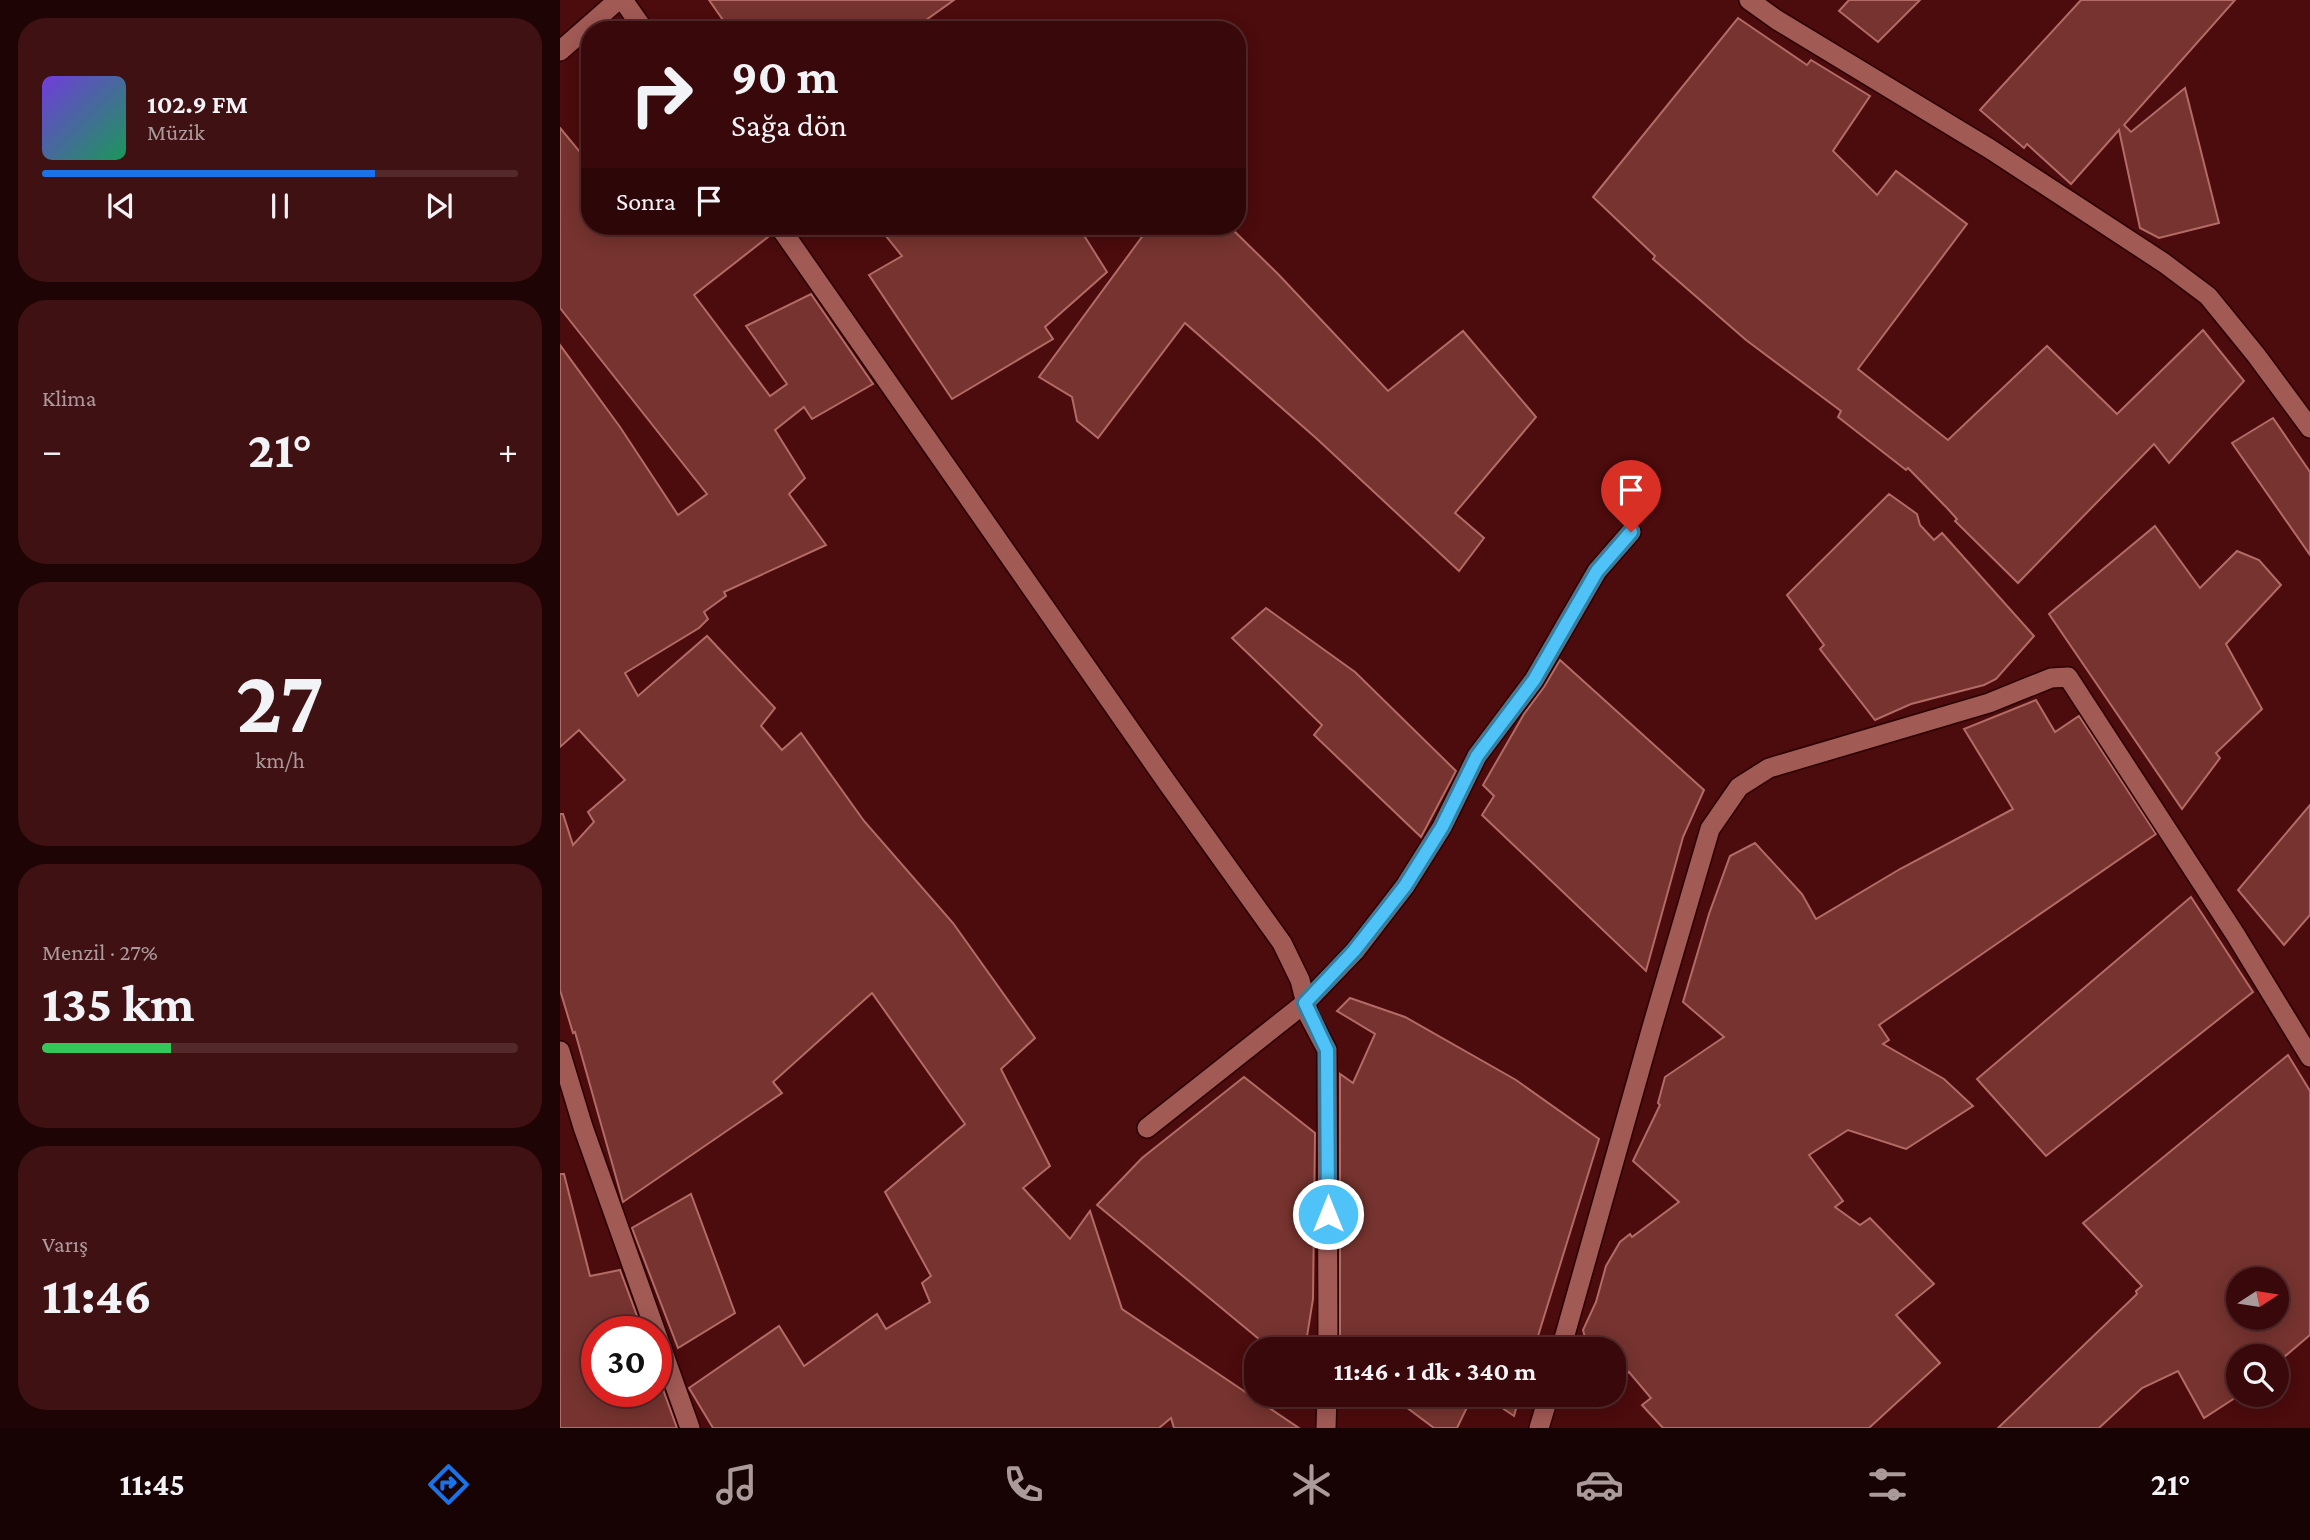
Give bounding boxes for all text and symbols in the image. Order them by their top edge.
icon: right [616,49,707,140]
text: 90 m [731,49,838,104]
text: 102.9 FM [147,90,248,119]
text: Sağa dön [731,107,847,143]
text: Müzik [147,119,205,145]
icon: arrive [690,182,728,220]
icon: previous [102,187,140,225]
icon: pause [261,187,299,225]
icon: next [420,187,458,225]
text: Sonra [616,187,676,216]
text: Klima [42,385,96,411]
text: 21° [248,420,312,478]
text: − [42,429,62,471]
text: + [498,429,518,471]
pin [1601,460,1661,532]
icon: arrive [1612,471,1650,509]
text: 27 [236,650,324,752]
text: km/h [255,747,305,773]
text: Menzil · 27% [42,939,158,965]
text: 135 km [42,974,195,1032]
position arrow [1291,1177,1365,1251]
text: Varış [42,1231,88,1257]
text: 11:46 [42,1266,152,1324]
north arrow [2226,1267,2289,1330]
map controls [2226,1267,2289,1407]
speed limit sign: 30 [581,1316,672,1407]
button: search [2226,1344,2289,1407]
text: 11:46 · 1 dk · 340 m [1334,1357,1536,1386]
icon: directions [424,1460,473,1509]
icon: music [712,1460,761,1509]
icon: phone [999,1460,1048,1509]
icon: climate [1287,1460,1336,1509]
icon: car [1575,1460,1624,1509]
icon: filters [1863,1460,1912,1509]
text: 11:45 [119,1466,185,1502]
text: 21° [2151,1466,2191,1502]

